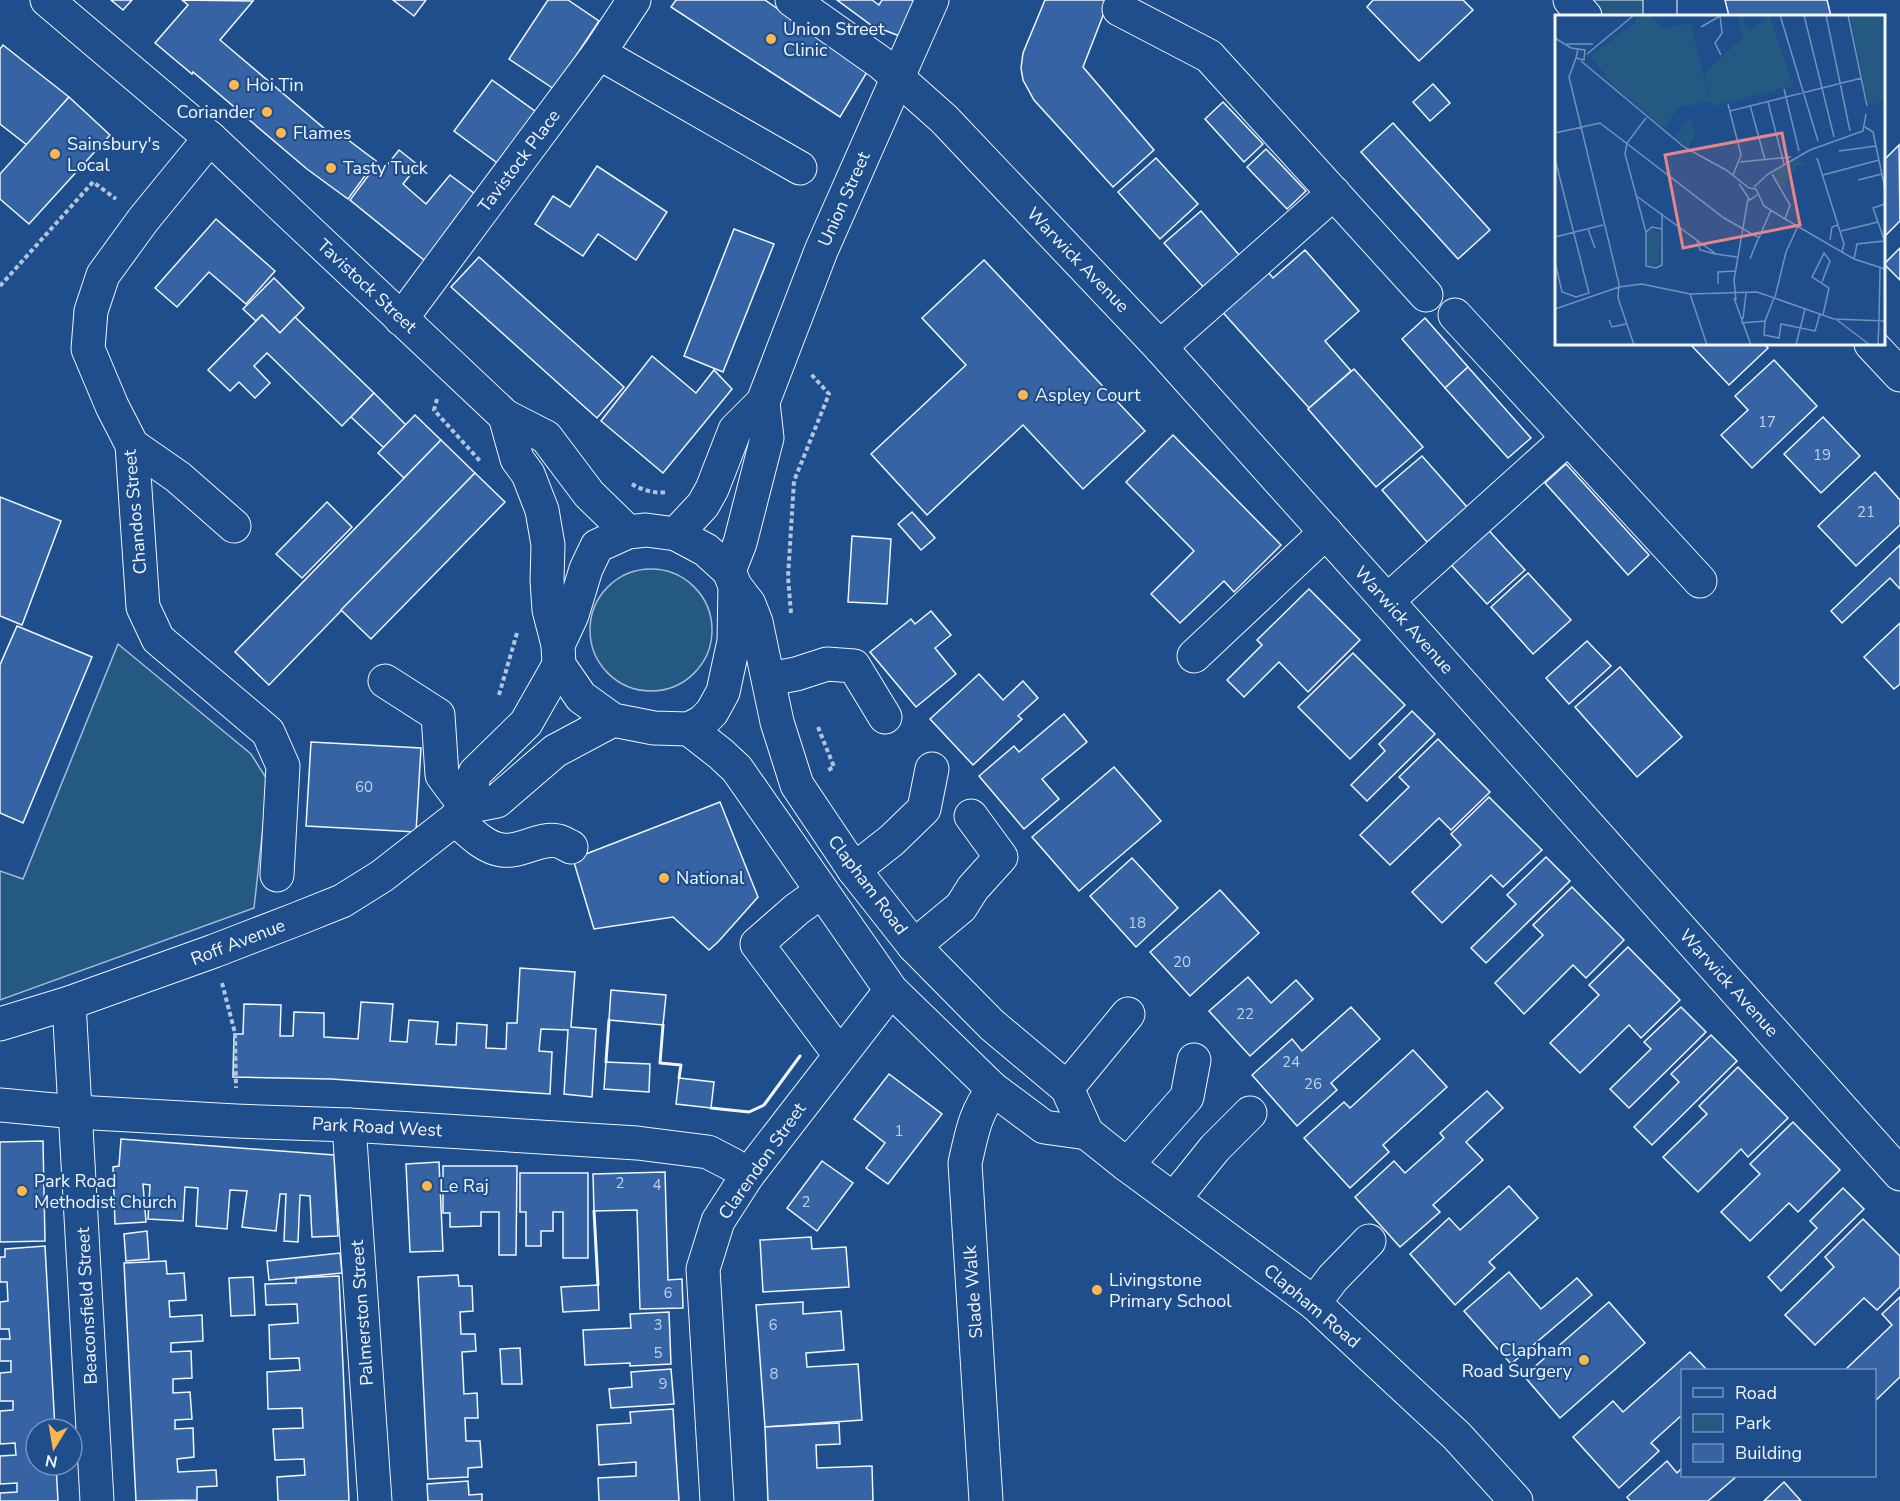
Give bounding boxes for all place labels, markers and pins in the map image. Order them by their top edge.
place label: Union Street Clinic [783,17,885,62]
marker: Union Street Clinic [764,32,778,46]
place label: Hoi Tin [246,73,304,97]
marker: Hoi Tin [227,78,241,92]
place label: Coriander [177,100,256,124]
marker: Coriander [260,105,274,119]
place label: Flames [293,121,351,145]
marker: Flames [274,126,288,140]
place label: Sainsbury's Local [67,132,160,177]
marker: Sainsbury's Local [48,147,62,161]
place label: Tasty Tuck [343,156,429,180]
marker: Tasty Tuck [324,161,338,175]
place label: Aspley Court [1035,383,1141,407]
marker: Aspley Court [1016,388,1030,402]
place label: National [676,866,745,890]
marker: National [657,871,671,885]
place label: Park Road Methodist Church [34,1169,177,1214]
place label: Le Raj [439,1174,489,1198]
marker: Le Raj [420,1179,434,1193]
marker: Park Road Methodist Church [15,1184,29,1198]
place label: Livingstone Primary School [1109,1268,1232,1313]
marker: Livingstone Primary School [1090,1283,1104,1297]
place label: Clapham Road Surgery [1462,1338,1573,1383]
marker: Clapham Road Surgery [1577,1353,1591,1367]

